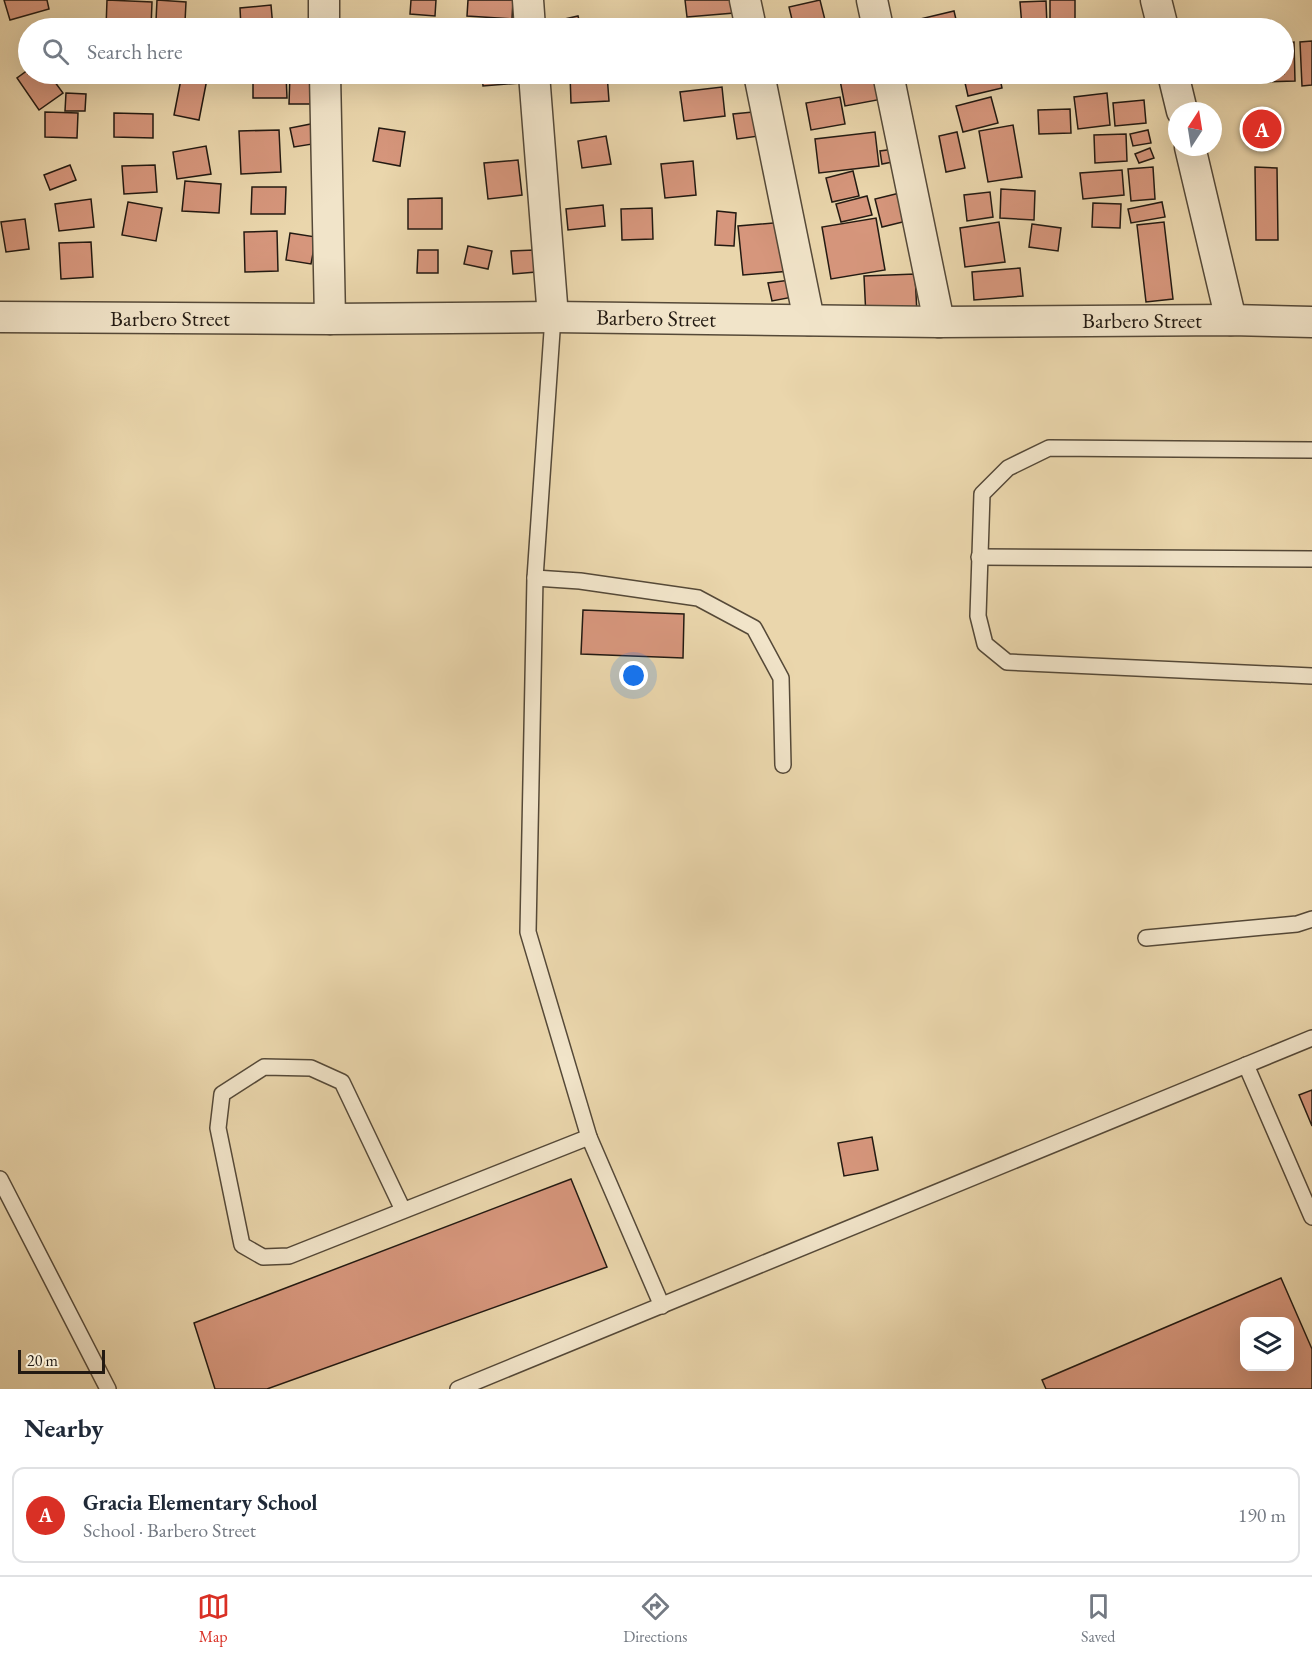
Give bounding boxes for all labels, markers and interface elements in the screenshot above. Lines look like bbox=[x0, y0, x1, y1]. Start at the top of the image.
search box bbox=[18, 18, 1294, 84]
icon: search bbox=[39, 35, 72, 68]
text: Search here bbox=[87, 37, 182, 66]
north arrow bbox=[1168, 102, 1222, 156]
pin: A bbox=[1242, 106, 1282, 152]
street label: Barbero Street bbox=[596, 302, 716, 334]
street label: Barbero Street bbox=[110, 304, 230, 333]
street label: Barbero Street bbox=[1082, 306, 1202, 335]
your location bbox=[619, 661, 648, 690]
map controls bbox=[1240, 1317, 1294, 1371]
button: layers bbox=[1240, 1317, 1294, 1371]
scale bar bbox=[18, 1347, 105, 1374]
text: 20 m bbox=[27, 1350, 58, 1371]
text: Nearby bbox=[24, 1411, 104, 1445]
text: Gracia Elementary School bbox=[83, 1488, 318, 1517]
text: A bbox=[38, 1502, 53, 1528]
text: 190 m bbox=[1238, 1502, 1286, 1528]
text: School · Barbero Street bbox=[83, 1517, 256, 1543]
tab: Map bbox=[197, 1590, 230, 1647]
tab: Directions bbox=[623, 1590, 688, 1647]
tab: Saved bbox=[1081, 1590, 1115, 1647]

